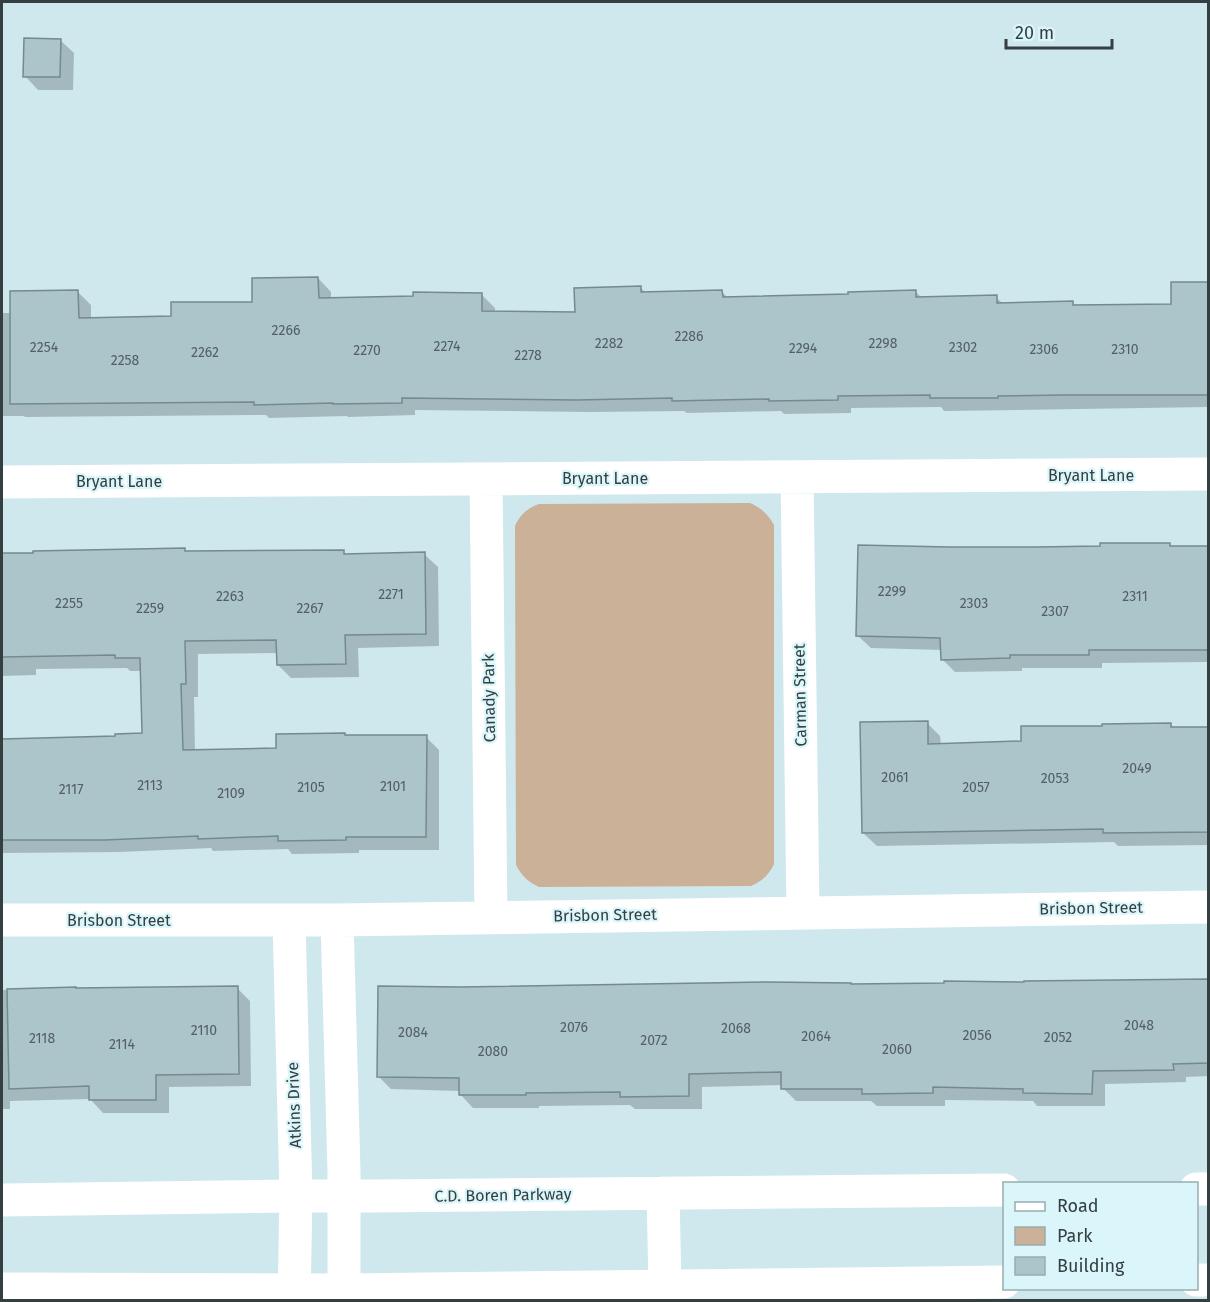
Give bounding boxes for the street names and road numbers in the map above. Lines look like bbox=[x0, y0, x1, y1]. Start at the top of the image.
street label: Bryant Lane bbox=[1048, 466, 1134, 485]
street label: Bryant Lane bbox=[562, 469, 648, 488]
street label: Bryant Lane bbox=[76, 472, 162, 491]
street label: Carman Street bbox=[790, 643, 810, 747]
street label: Canady Park bbox=[479, 653, 499, 743]
street label: Brisbon Street bbox=[1039, 898, 1143, 918]
street label: Brisbon Street bbox=[553, 905, 657, 925]
street label: Brisbon Street bbox=[67, 911, 171, 930]
street label: Atkins Drive bbox=[283, 1062, 305, 1148]
street label: C.D. Boren Parkway bbox=[434, 1184, 572, 1206]

